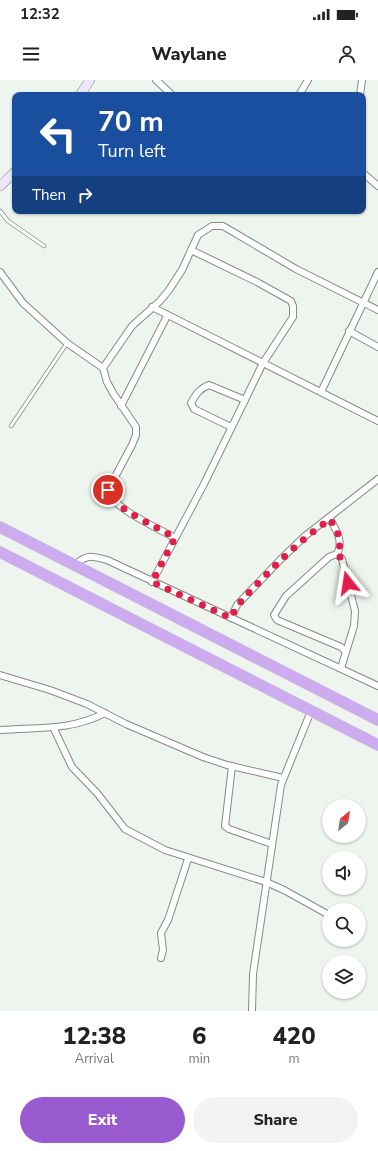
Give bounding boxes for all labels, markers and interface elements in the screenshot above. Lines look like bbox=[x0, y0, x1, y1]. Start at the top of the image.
text: 12:32 bbox=[20, 4, 60, 24]
text: Waylane bbox=[151, 42, 227, 66]
icon: menu bbox=[20, 43, 42, 65]
icon: person bbox=[336, 43, 358, 65]
text: 70 m bbox=[98, 103, 164, 141]
icon: left bbox=[32, 108, 84, 160]
text: Turn left bbox=[98, 139, 166, 163]
icon: right bbox=[74, 184, 96, 206]
text: Then bbox=[32, 185, 66, 205]
pin bbox=[91, 473, 125, 507]
icon: arrive bbox=[97, 479, 119, 501]
position arrow bbox=[327, 562, 369, 604]
north arrow bbox=[322, 799, 366, 843]
map controls bbox=[322, 799, 366, 999]
button: sound bbox=[322, 851, 366, 895]
button: search bbox=[322, 903, 366, 947]
button: layers bbox=[322, 955, 366, 999]
text: 12:38 bbox=[62, 1020, 126, 1052]
text: 6 bbox=[192, 1020, 207, 1052]
text: 420 bbox=[272, 1020, 316, 1052]
text: Arrival bbox=[75, 1050, 114, 1068]
text: min bbox=[189, 1050, 210, 1068]
text: m bbox=[288, 1050, 300, 1068]
button: Exit bbox=[20, 1097, 185, 1143]
button: Share bbox=[193, 1097, 358, 1143]

